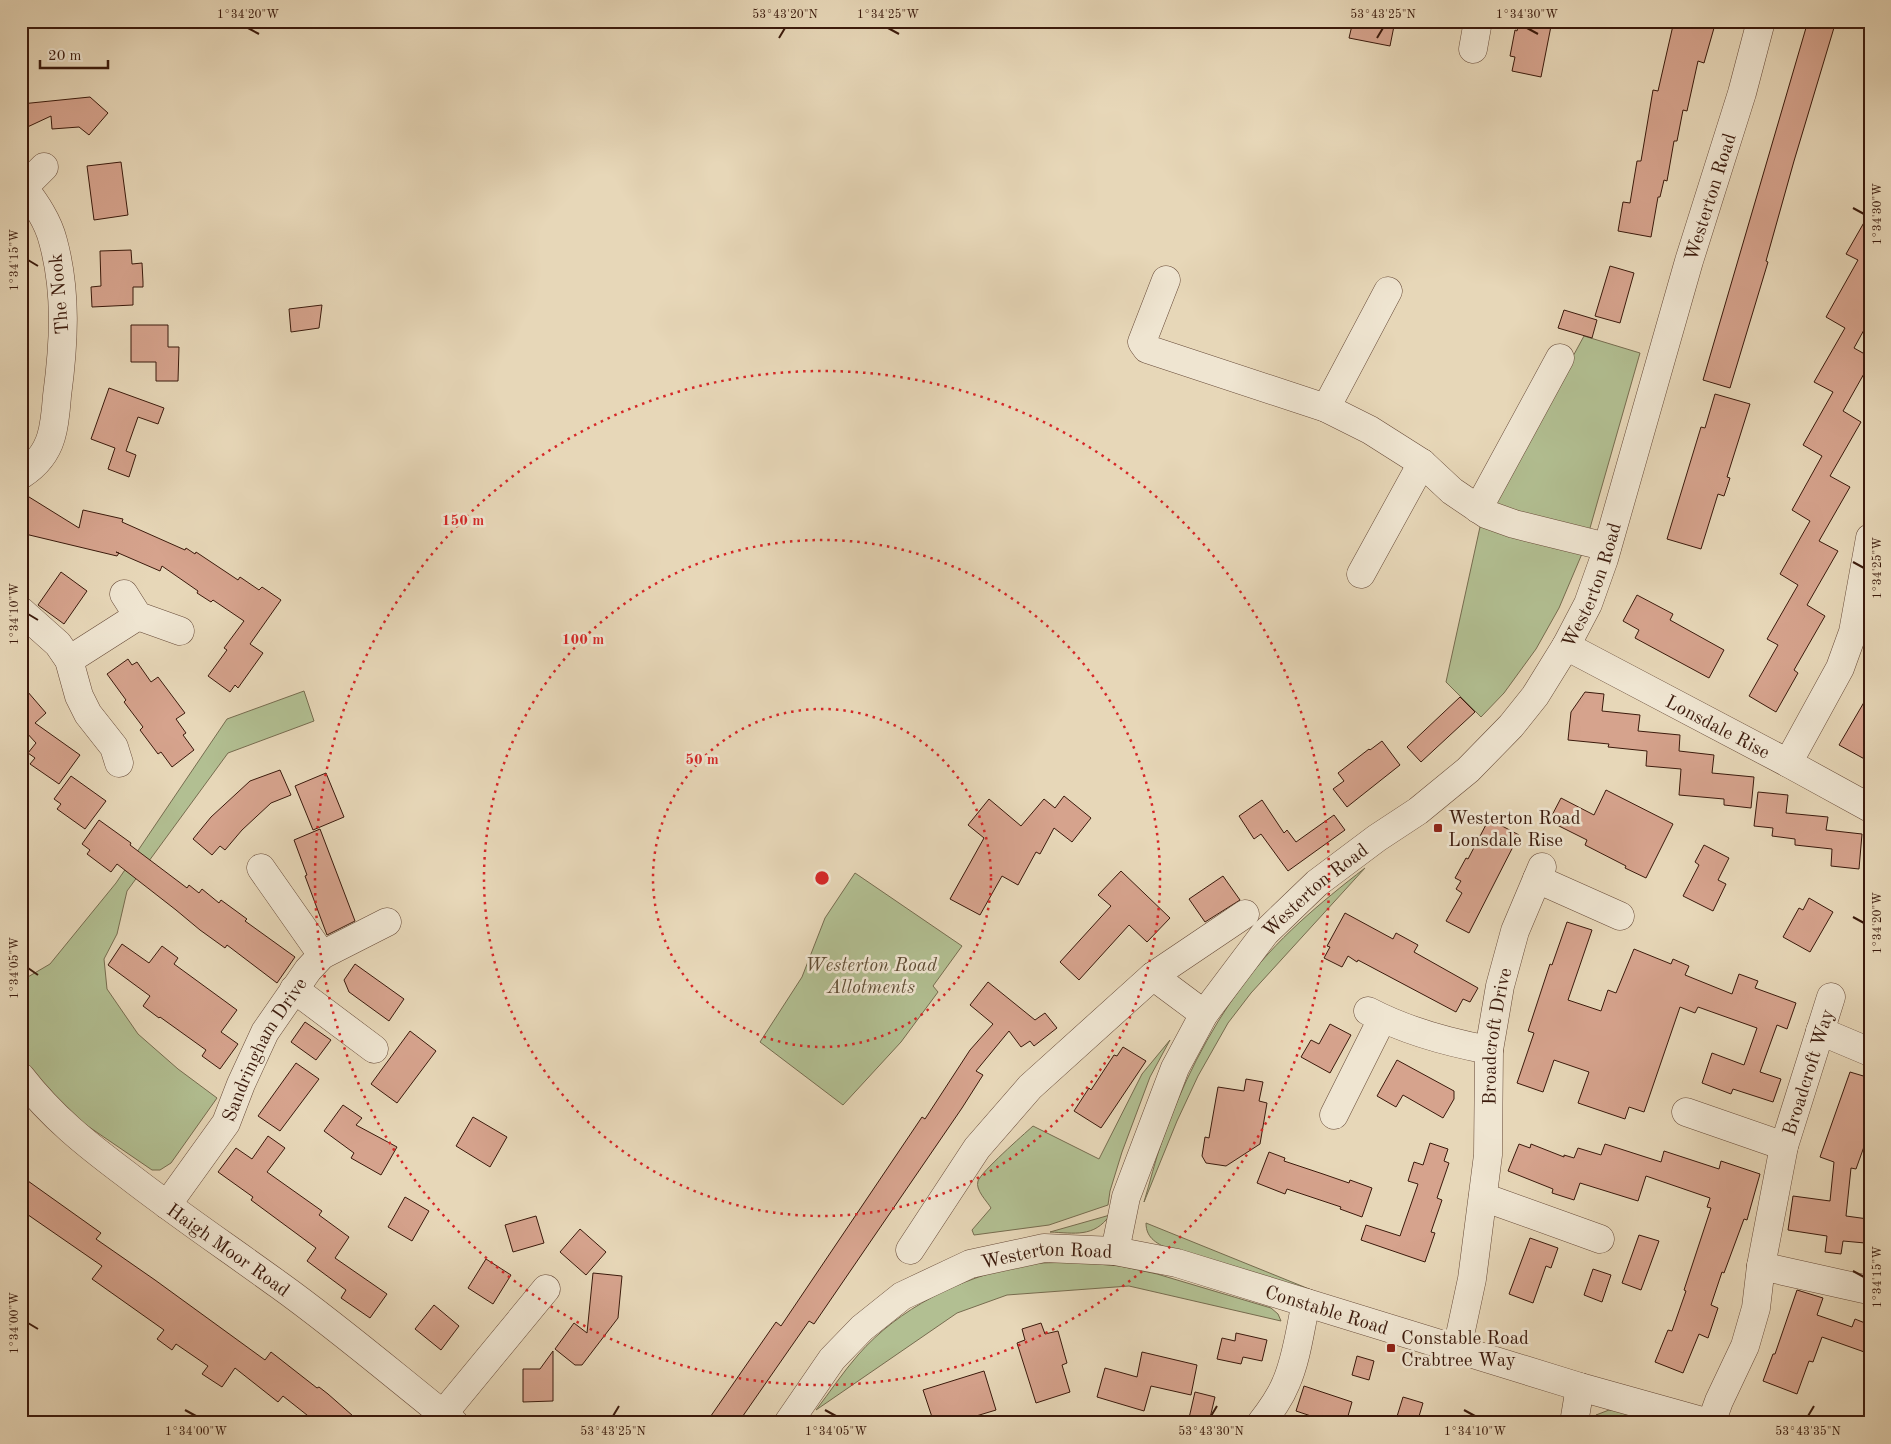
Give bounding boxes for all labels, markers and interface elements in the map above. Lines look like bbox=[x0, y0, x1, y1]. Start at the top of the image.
text: 53°43'20"N bbox=[752, 8, 818, 21]
text: 1°34'25"W bbox=[857, 8, 919, 21]
text: 53°43'25"N bbox=[1350, 8, 1416, 21]
text: 1°34'20"W bbox=[217, 9, 279, 21]
text: 1°34'30"W bbox=[1496, 9, 1558, 21]
scale bar bbox=[40, 38, 108, 70]
text: 20 m bbox=[48, 49, 82, 64]
street label: Westerton Road bbox=[1683, 131, 1741, 264]
text: 1°34'30"W bbox=[1872, 183, 1884, 245]
text: 1°34'15"W bbox=[8, 229, 21, 291]
street label: The Nook bbox=[47, 252, 73, 335]
text: 150 m bbox=[442, 514, 484, 529]
street label: Westerton Road bbox=[1560, 521, 1626, 651]
text: 1°34'25"W bbox=[1871, 537, 1884, 599]
text: 1°34'10"W bbox=[9, 583, 21, 645]
text: 100 m bbox=[562, 633, 604, 648]
street label: Lonsdale Rise bbox=[1662, 693, 1772, 764]
text: 50 m bbox=[685, 753, 719, 768]
place label: Westerton Road Lonsdale Rise bbox=[1448, 810, 1581, 851]
marker: Westerton Road Lonsdale Rise bbox=[1432, 822, 1444, 834]
street label: Westerton Road bbox=[1260, 841, 1373, 942]
centre of rings bbox=[813, 869, 831, 887]
text: 1°34'20"W bbox=[1872, 892, 1884, 954]
text: 1°34'05"W bbox=[8, 937, 21, 999]
park label: Westerton Road Allotments bbox=[805, 957, 938, 998]
street label: Broadcroft Drive bbox=[1481, 966, 1517, 1105]
street label: Sandringham Drive bbox=[220, 975, 311, 1125]
street label: Broadcroft Way bbox=[1781, 1007, 1839, 1138]
street label: Haigh Moor Road bbox=[163, 1201, 292, 1301]
street label: Westerton Road bbox=[980, 1241, 1113, 1273]
text: 1°34'15"W bbox=[1871, 1246, 1884, 1308]
street label: Constable Road bbox=[1262, 1284, 1390, 1339]
text: 1°34'00"W bbox=[9, 1292, 21, 1354]
place label: Constable Road Crabtree Way bbox=[1401, 1330, 1529, 1371]
marker: Constable Road Crabtree Way bbox=[1385, 1342, 1397, 1354]
text: 53°43'25"N bbox=[580, 1425, 646, 1438]
text: 1°34'05"W bbox=[805, 1425, 867, 1438]
text: 53°43'30"N bbox=[1178, 1425, 1244, 1438]
text: 53°43'35"N bbox=[1775, 1425, 1841, 1438]
text: 1°34'00"W bbox=[165, 1426, 227, 1438]
text: 1°34'10"W bbox=[1444, 1426, 1506, 1438]

